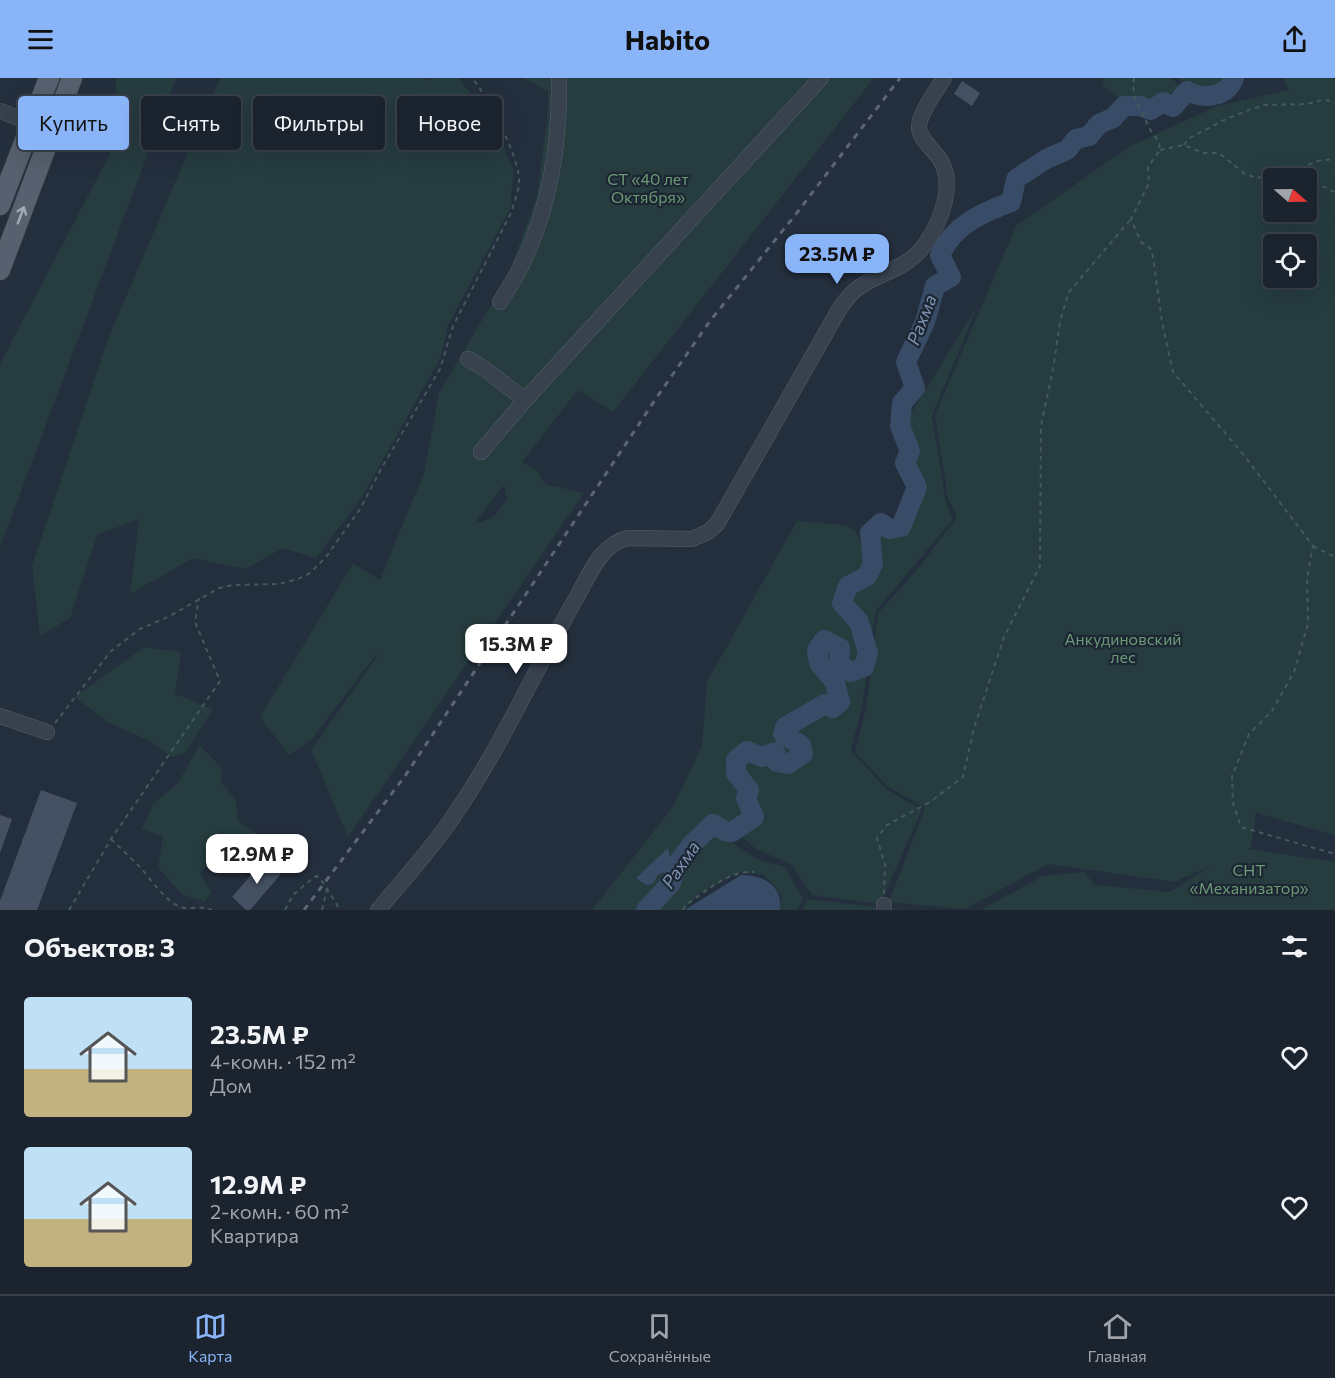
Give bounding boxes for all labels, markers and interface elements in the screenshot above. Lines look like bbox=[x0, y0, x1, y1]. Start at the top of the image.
icon: menu bbox=[24, 23, 57, 56]
text: Habito bbox=[625, 23, 710, 56]
icon: share bbox=[1278, 23, 1311, 56]
chip: Купить bbox=[18, 96, 129, 150]
chip: Снять bbox=[141, 96, 241, 150]
chip: Фильтры bbox=[253, 96, 385, 150]
chip: Новое bbox=[397, 96, 502, 150]
north arrow bbox=[1263, 168, 1317, 222]
map controls bbox=[1263, 168, 1317, 288]
park label: СТ «40 лет Октября» bbox=[607, 169, 689, 206]
one-way arrow bbox=[16, 206, 27, 225]
pin: 23.5M ₽ bbox=[782, 234, 892, 285]
button: locate bbox=[1263, 234, 1317, 288]
text: 23.5M ₽ bbox=[799, 241, 875, 265]
water label: Рахма bbox=[901, 291, 941, 348]
pin: 15.3M ₽ bbox=[461, 624, 571, 675]
park label: Анкудиновский лес bbox=[1065, 629, 1182, 666]
text: 15.3M ₽ bbox=[479, 631, 553, 655]
pin: 12.9M ₽ bbox=[202, 834, 312, 885]
water label: Рахма bbox=[656, 837, 704, 892]
text: 12.9M ₽ bbox=[220, 841, 294, 865]
park label: СНТ «Механизатор» bbox=[1190, 860, 1308, 897]
icon: filters bbox=[1278, 930, 1311, 963]
text: Объектов: 3 bbox=[24, 931, 175, 962]
text: 23.5M ₽ bbox=[210, 1018, 309, 1049]
icon: home bbox=[72, 1021, 144, 1093]
icon: heart bbox=[1278, 1041, 1311, 1074]
text: 4-комн. · 152 m² bbox=[210, 1049, 356, 1073]
text: Дом bbox=[210, 1073, 252, 1097]
text: 12.9M ₽ bbox=[210, 1168, 306, 1199]
icon: home bbox=[72, 1171, 144, 1243]
icon: heart bbox=[1278, 1191, 1311, 1224]
text: 2-комн. · 60 m² bbox=[210, 1199, 349, 1223]
text: Квартира bbox=[210, 1223, 299, 1247]
tab: Карта bbox=[188, 1310, 232, 1365]
tab: Сохранённые bbox=[609, 1310, 711, 1365]
tab: Главная bbox=[1087, 1310, 1147, 1365]

